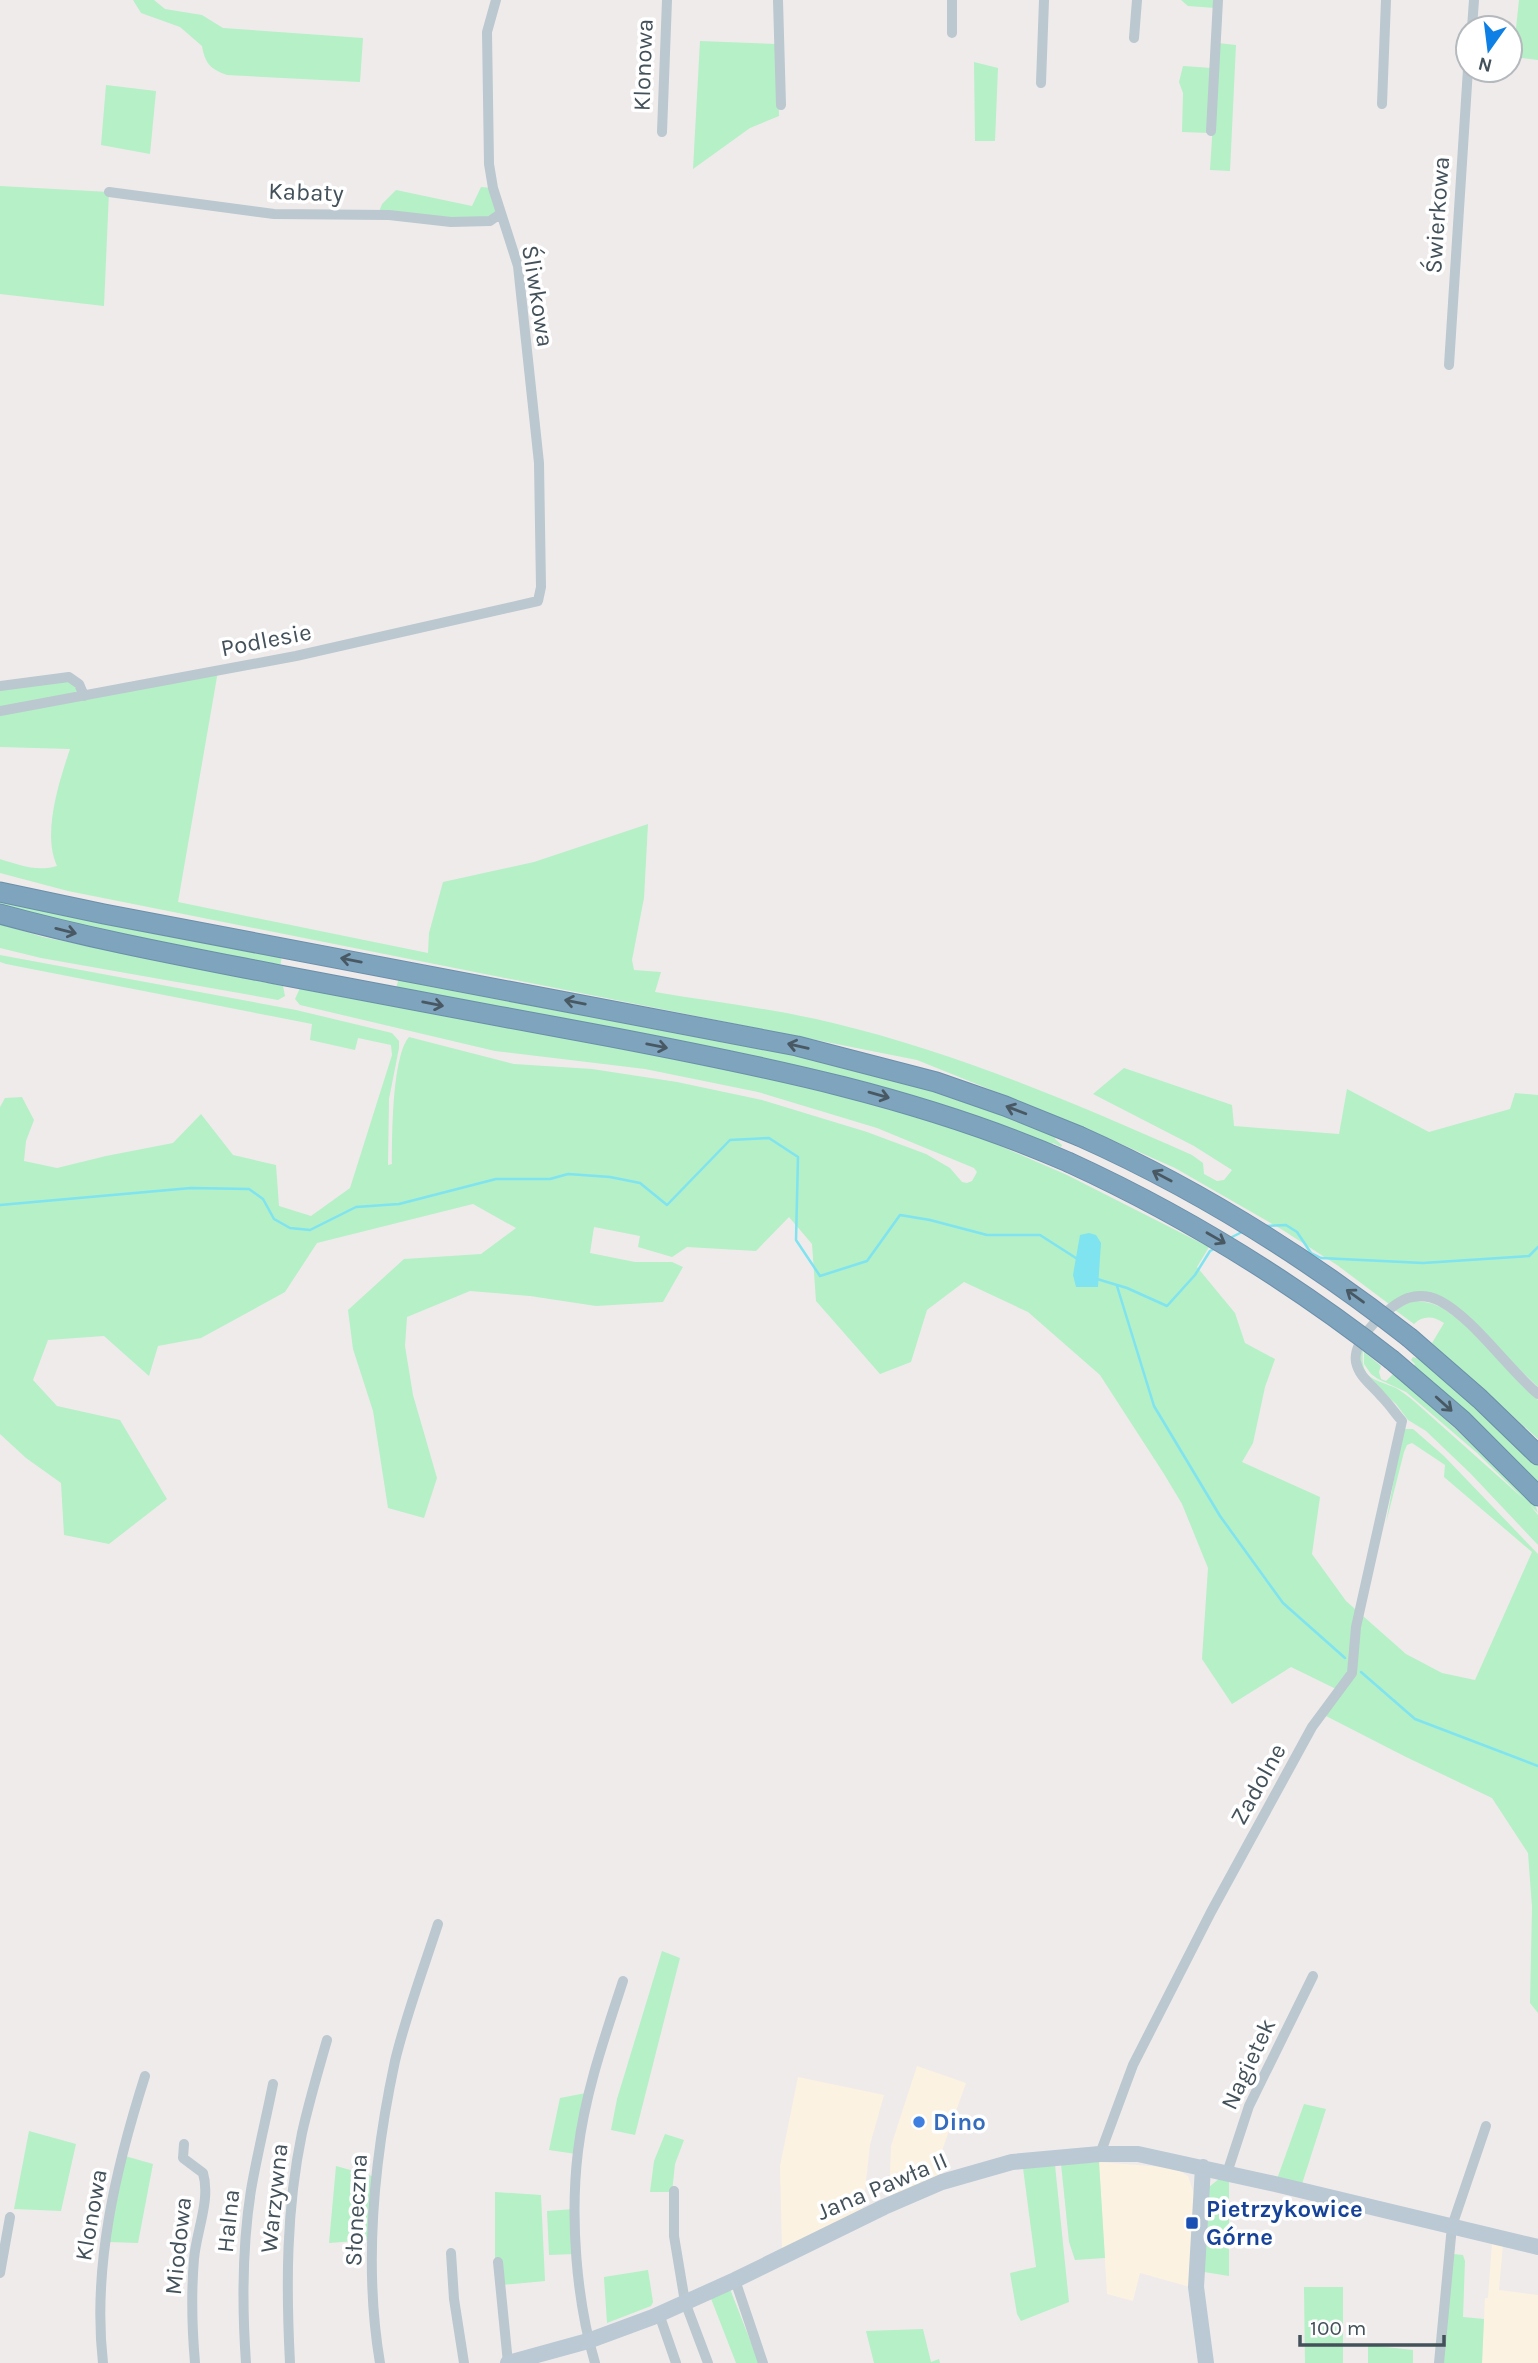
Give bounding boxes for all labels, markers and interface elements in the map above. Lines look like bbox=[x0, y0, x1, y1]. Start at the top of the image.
north arrow bbox=[1454, 14, 1524, 84]
street label: Klonowa bbox=[627, 18, 659, 112]
text: N bbox=[1476, 52, 1494, 77]
street label: Świerkowa bbox=[1419, 156, 1455, 274]
street label: Kabaty bbox=[268, 177, 344, 207]
street label: Śliwkowa bbox=[516, 243, 560, 349]
street label: Podlesie bbox=[218, 618, 314, 662]
one-way arrow bbox=[54, 925, 77, 938]
one-way arrow bbox=[340, 953, 363, 967]
one-way arrow bbox=[564, 995, 587, 1009]
one-way arrow bbox=[421, 998, 444, 1011]
one-way arrow bbox=[787, 1039, 810, 1052]
one-way arrow bbox=[645, 1040, 668, 1053]
one-way arrow bbox=[868, 1089, 890, 1102]
one-way arrow bbox=[1006, 1103, 1027, 1116]
one-way arrow bbox=[1152, 1169, 1173, 1183]
one-way arrow bbox=[1205, 1232, 1225, 1246]
one-way arrow bbox=[1346, 1289, 1365, 1304]
one-way arrow bbox=[1435, 1395, 1452, 1412]
street label: Zadolne bbox=[1224, 1739, 1292, 1829]
street label: Nagietek bbox=[1215, 2014, 1281, 2114]
place label: Dino bbox=[933, 2108, 986, 2136]
marker: Dino bbox=[911, 2114, 927, 2130]
street label: Warzywna bbox=[254, 2142, 294, 2254]
street label: Jana Pawła II bbox=[812, 2146, 952, 2226]
street label: Słoneczna bbox=[339, 2153, 373, 2267]
street label: Klonowa bbox=[69, 2167, 113, 2263]
street label: Halna bbox=[211, 2188, 245, 2254]
place label: Pietrzykowice Górne bbox=[1206, 2195, 1363, 2251]
street label: Miodowa bbox=[159, 2196, 197, 2296]
marker: Pietrzykowice Górne bbox=[1184, 2215, 1200, 2231]
scale bar bbox=[1300, 2304, 1444, 2348]
text: 100 m bbox=[1310, 2316, 1367, 2340]

